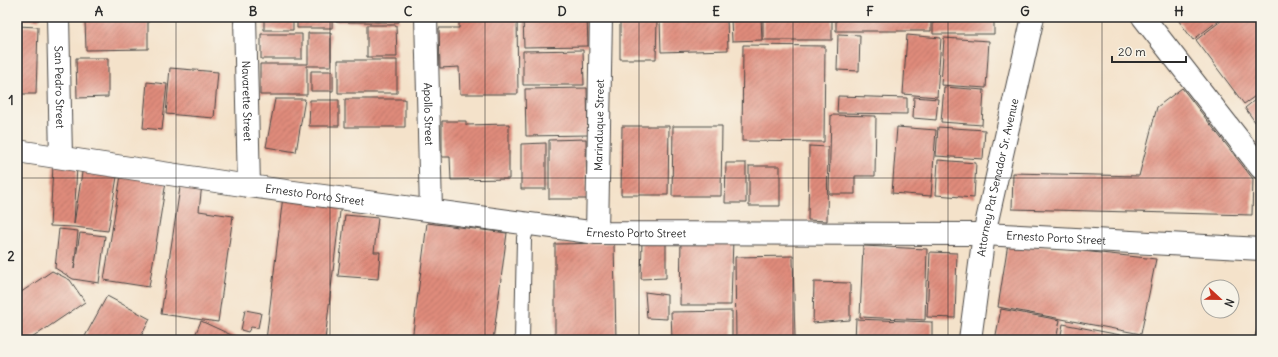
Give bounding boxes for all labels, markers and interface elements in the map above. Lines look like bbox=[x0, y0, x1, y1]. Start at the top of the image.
text: A bbox=[95, 3, 104, 20]
text: B bbox=[249, 3, 258, 20]
text: C bbox=[404, 3, 413, 20]
text: D bbox=[557, 3, 567, 20]
text: E bbox=[712, 3, 720, 20]
text: F bbox=[866, 3, 874, 20]
text: G bbox=[1020, 3, 1030, 20]
text: H bbox=[1174, 3, 1184, 20]
scale bar bbox=[1112, 38, 1186, 64]
text: 20 m bbox=[1118, 44, 1146, 59]
street label: San Pedro Street bbox=[52, 46, 67, 129]
street label: Navarette Street bbox=[239, 60, 255, 142]
street label: Marinduque Street bbox=[591, 79, 607, 171]
street label: Apollo Street bbox=[421, 82, 436, 146]
text: 1 bbox=[8, 92, 14, 109]
street label: Attorney Pat Senador Sr. Avenue bbox=[974, 97, 1021, 257]
street label: Ernesto Porto Street bbox=[264, 181, 365, 209]
street label: Ernesto Porto Street bbox=[585, 225, 686, 240]
street label: Ernesto Porto Street bbox=[1006, 228, 1107, 248]
text: 2 bbox=[7, 248, 15, 265]
north arrow bbox=[1200, 279, 1240, 319]
text: N bbox=[1221, 297, 1237, 309]

